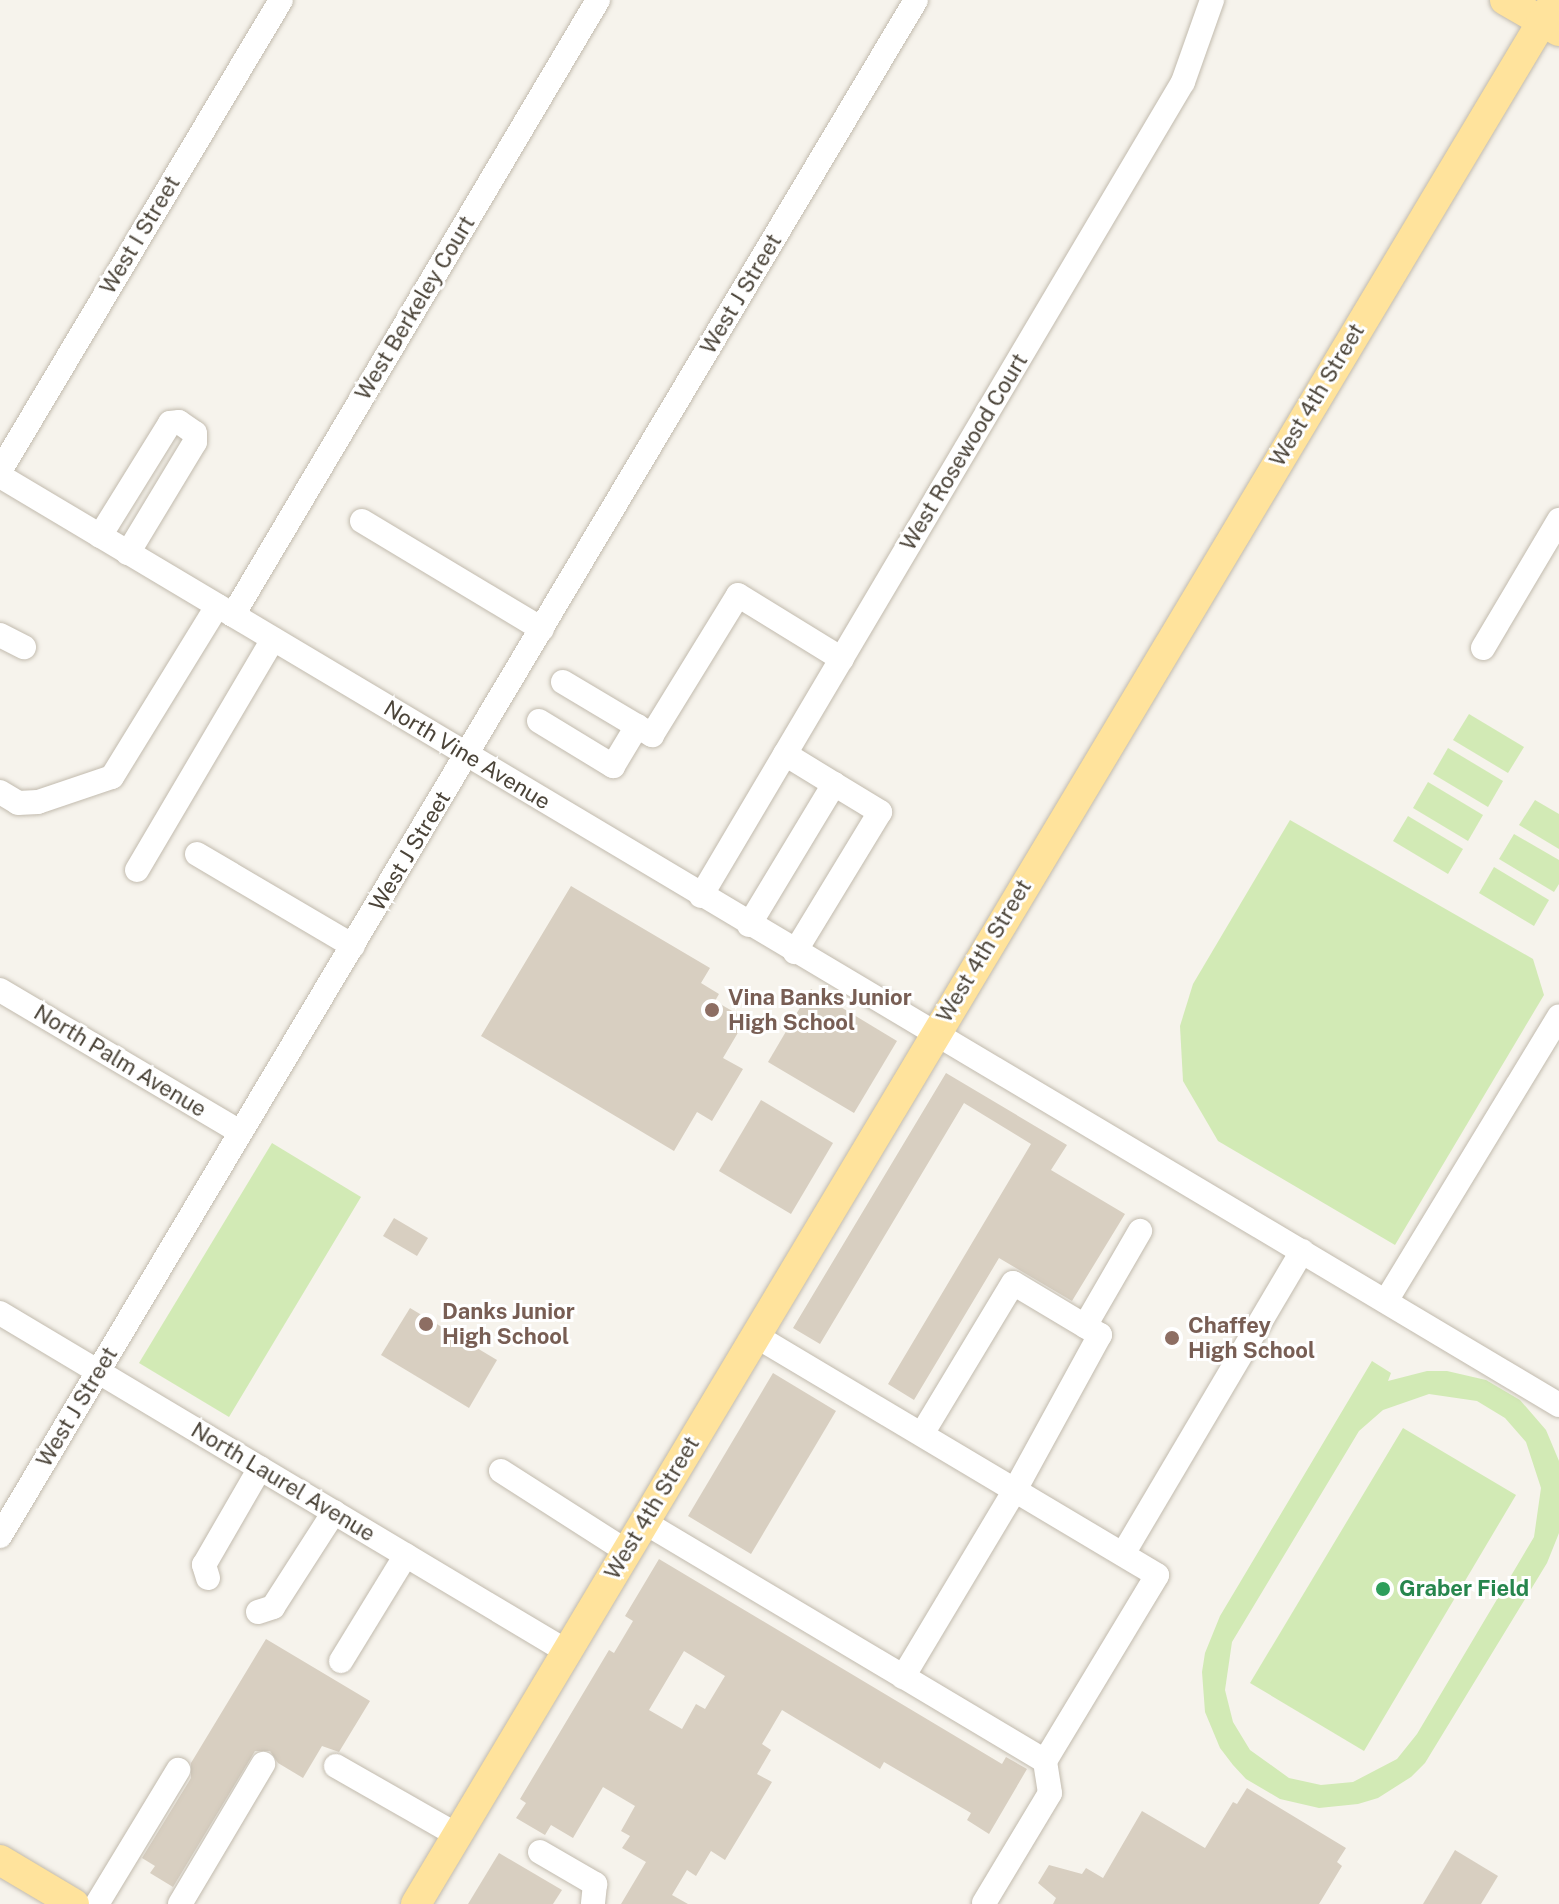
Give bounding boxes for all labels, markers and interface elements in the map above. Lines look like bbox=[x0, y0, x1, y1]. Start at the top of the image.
street label: West I Street bbox=[94, 171, 186, 299]
street label: West Berkeley Court bbox=[350, 211, 480, 405]
street label: West J Street bbox=[695, 229, 787, 359]
street label: West 4th Street bbox=[1264, 319, 1370, 471]
street label: West Rosewood Court bbox=[895, 349, 1033, 555]
street label: North Vine Avenue bbox=[379, 695, 555, 815]
street label: West J Street bbox=[364, 786, 456, 916]
street label: West 4th Street bbox=[931, 875, 1037, 1027]
place label: Vina Banks Junior High School bbox=[728, 984, 912, 1036]
street label: North Palm Avenue bbox=[29, 999, 211, 1123]
marker: Vina Banks Junior High School bbox=[703, 1001, 721, 1019]
place label: Danks Junior High School bbox=[442, 1298, 575, 1350]
place label: Chaffey High School bbox=[1188, 1312, 1315, 1364]
marker: Danks Junior High School bbox=[417, 1315, 435, 1333]
marker: Chaffey High School bbox=[1163, 1329, 1181, 1347]
street label: West J Street bbox=[31, 1342, 123, 1472]
street label: North Laurel Avenue bbox=[186, 1417, 380, 1547]
street label: West 4th Street bbox=[599, 1432, 705, 1584]
place label: Graber Field bbox=[1399, 1576, 1529, 1602]
marker: Graber Field bbox=[1374, 1580, 1392, 1598]

